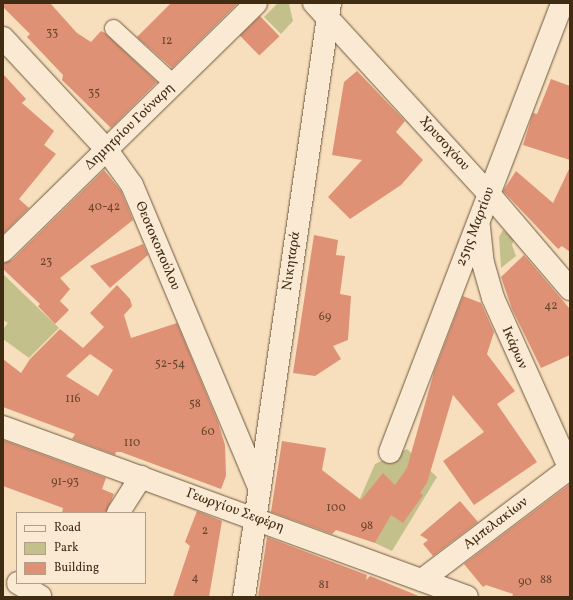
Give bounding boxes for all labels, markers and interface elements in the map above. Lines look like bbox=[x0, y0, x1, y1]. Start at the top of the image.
house number: 33 bbox=[46, 27, 58, 41]
house number: 12 bbox=[161, 35, 173, 49]
street label: Δημητρίου Γούναρη bbox=[82, 80, 178, 174]
house number: 35 bbox=[88, 87, 100, 101]
street label: Χρυσοχόου bbox=[415, 113, 473, 175]
street label: 25ης Μαρτίου bbox=[453, 185, 499, 269]
street label: Θεοτοκοπούλου bbox=[131, 199, 183, 293]
house number: 40-42 bbox=[88, 201, 120, 215]
street label: Νικηταρά bbox=[280, 230, 304, 292]
house number: 23 bbox=[40, 256, 52, 270]
house number: 42 bbox=[544, 300, 558, 314]
house number: 69 bbox=[319, 311, 331, 325]
street label: Ικάρων bbox=[497, 324, 531, 372]
house number: 52-54 bbox=[155, 358, 185, 372]
house number: 116 bbox=[65, 393, 81, 407]
house number: 58 bbox=[189, 398, 201, 412]
house number: 60 bbox=[201, 426, 215, 440]
house number: 110 bbox=[124, 437, 140, 451]
house number: 91-93 bbox=[51, 476, 79, 490]
street label: Γεωργίου Σεφέρη bbox=[184, 485, 286, 537]
street label: Αμπελακίων bbox=[460, 494, 532, 554]
house number: 100 bbox=[326, 502, 346, 516]
legend bbox=[16, 512, 146, 584]
text: Road bbox=[54, 520, 81, 536]
house number: 98 bbox=[361, 520, 373, 534]
house number: 2 bbox=[202, 525, 208, 539]
text: Park bbox=[54, 540, 79, 556]
text: Building bbox=[54, 560, 99, 576]
house number: 4 bbox=[191, 572, 199, 586]
house number: 88 bbox=[540, 574, 552, 588]
house number: 90 bbox=[518, 576, 532, 590]
house number: 81 bbox=[319, 579, 329, 593]

